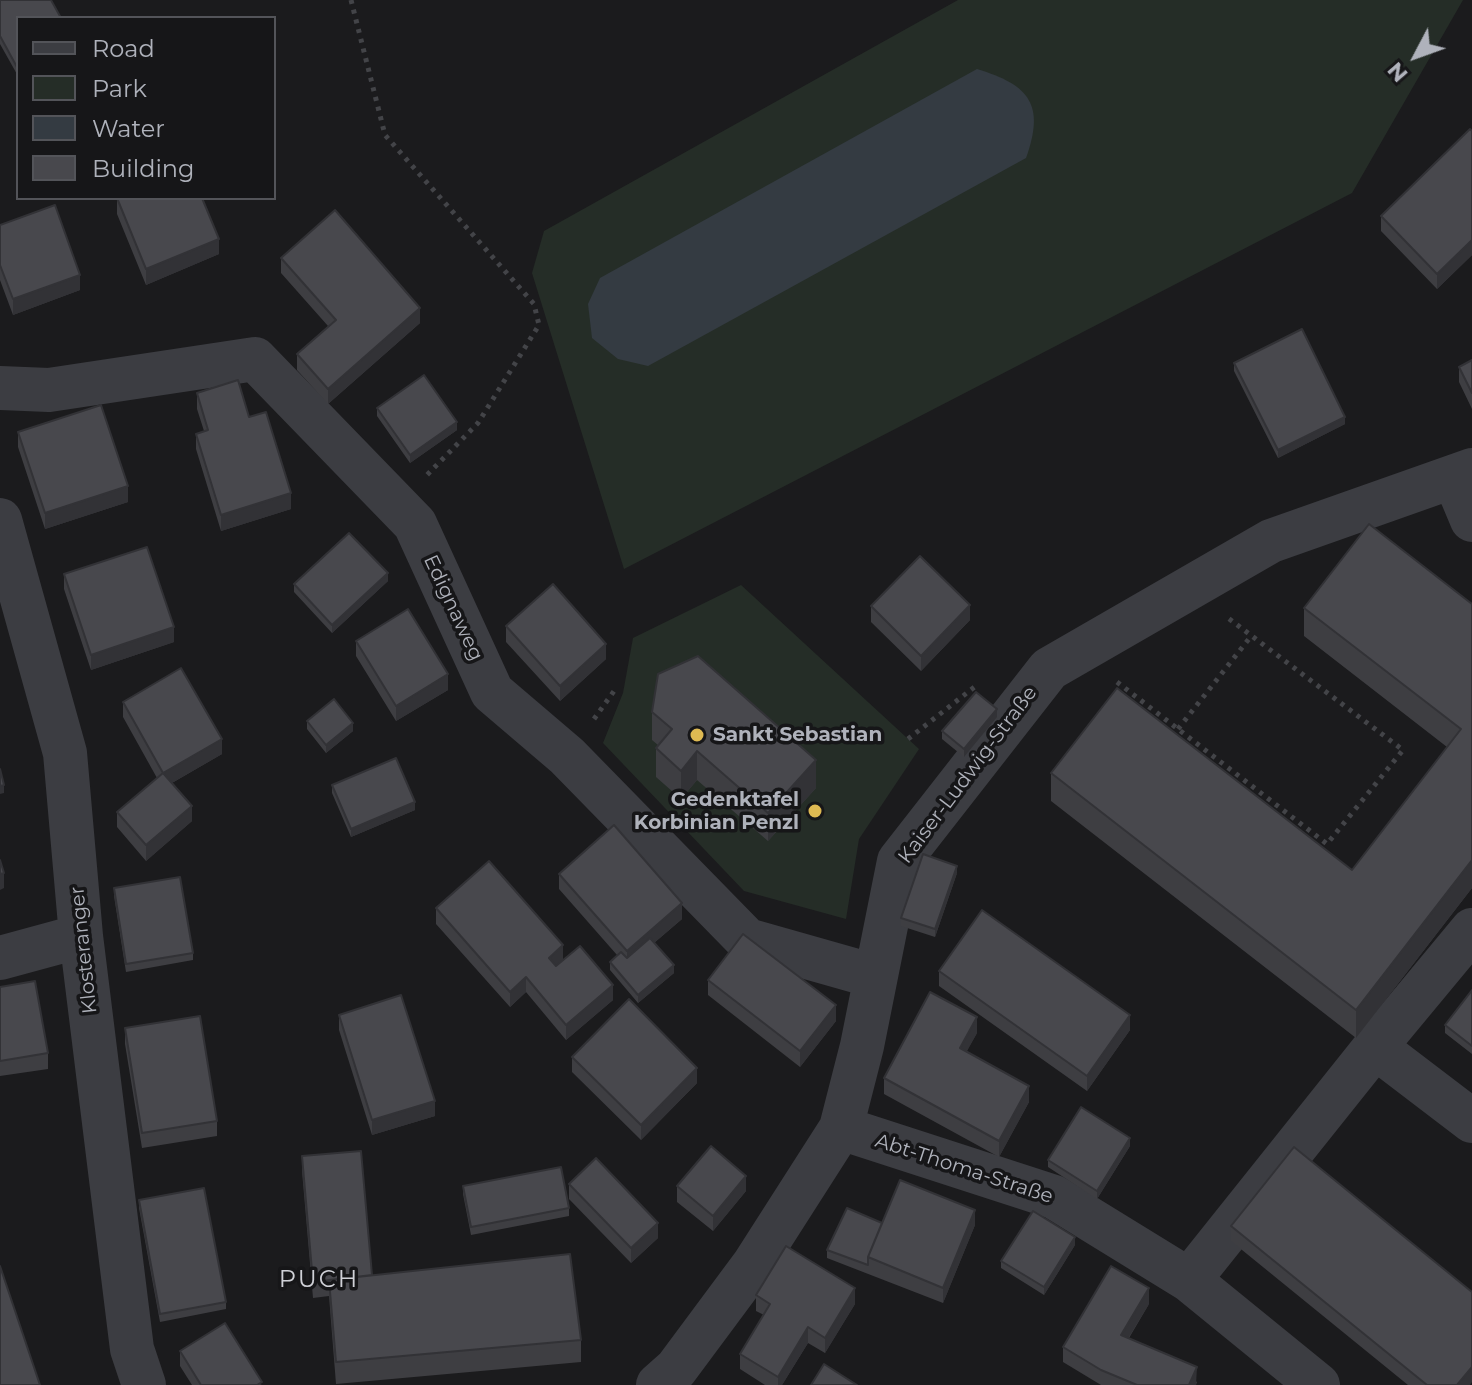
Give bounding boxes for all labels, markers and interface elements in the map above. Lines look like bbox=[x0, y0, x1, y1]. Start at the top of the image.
legend bbox=[16, 16, 276, 200]
north arrow bbox=[1376, 16, 1456, 96]
text: Road bbox=[92, 34, 155, 63]
text: N bbox=[1381, 57, 1414, 88]
text: Park bbox=[92, 74, 147, 103]
text: Water bbox=[92, 114, 165, 143]
text: Building bbox=[92, 154, 195, 183]
street label: Edignaweg bbox=[418, 551, 488, 665]
street label: Kaiser-Ludwig-Straße bbox=[893, 682, 1043, 868]
place label: Sankt Sebastian bbox=[713, 723, 882, 747]
marker: Sankt Sebastian bbox=[688, 726, 706, 744]
place label: Gedenktafel Korbinian Penzl bbox=[634, 788, 799, 835]
marker: Gedenktafel Korbinian Penzl bbox=[806, 802, 824, 820]
street label: Klosteranger bbox=[65, 885, 103, 1015]
street label: Abt-Thoma-Straße bbox=[872, 1129, 1056, 1209]
district label: PUCH bbox=[279, 1266, 359, 1294]

